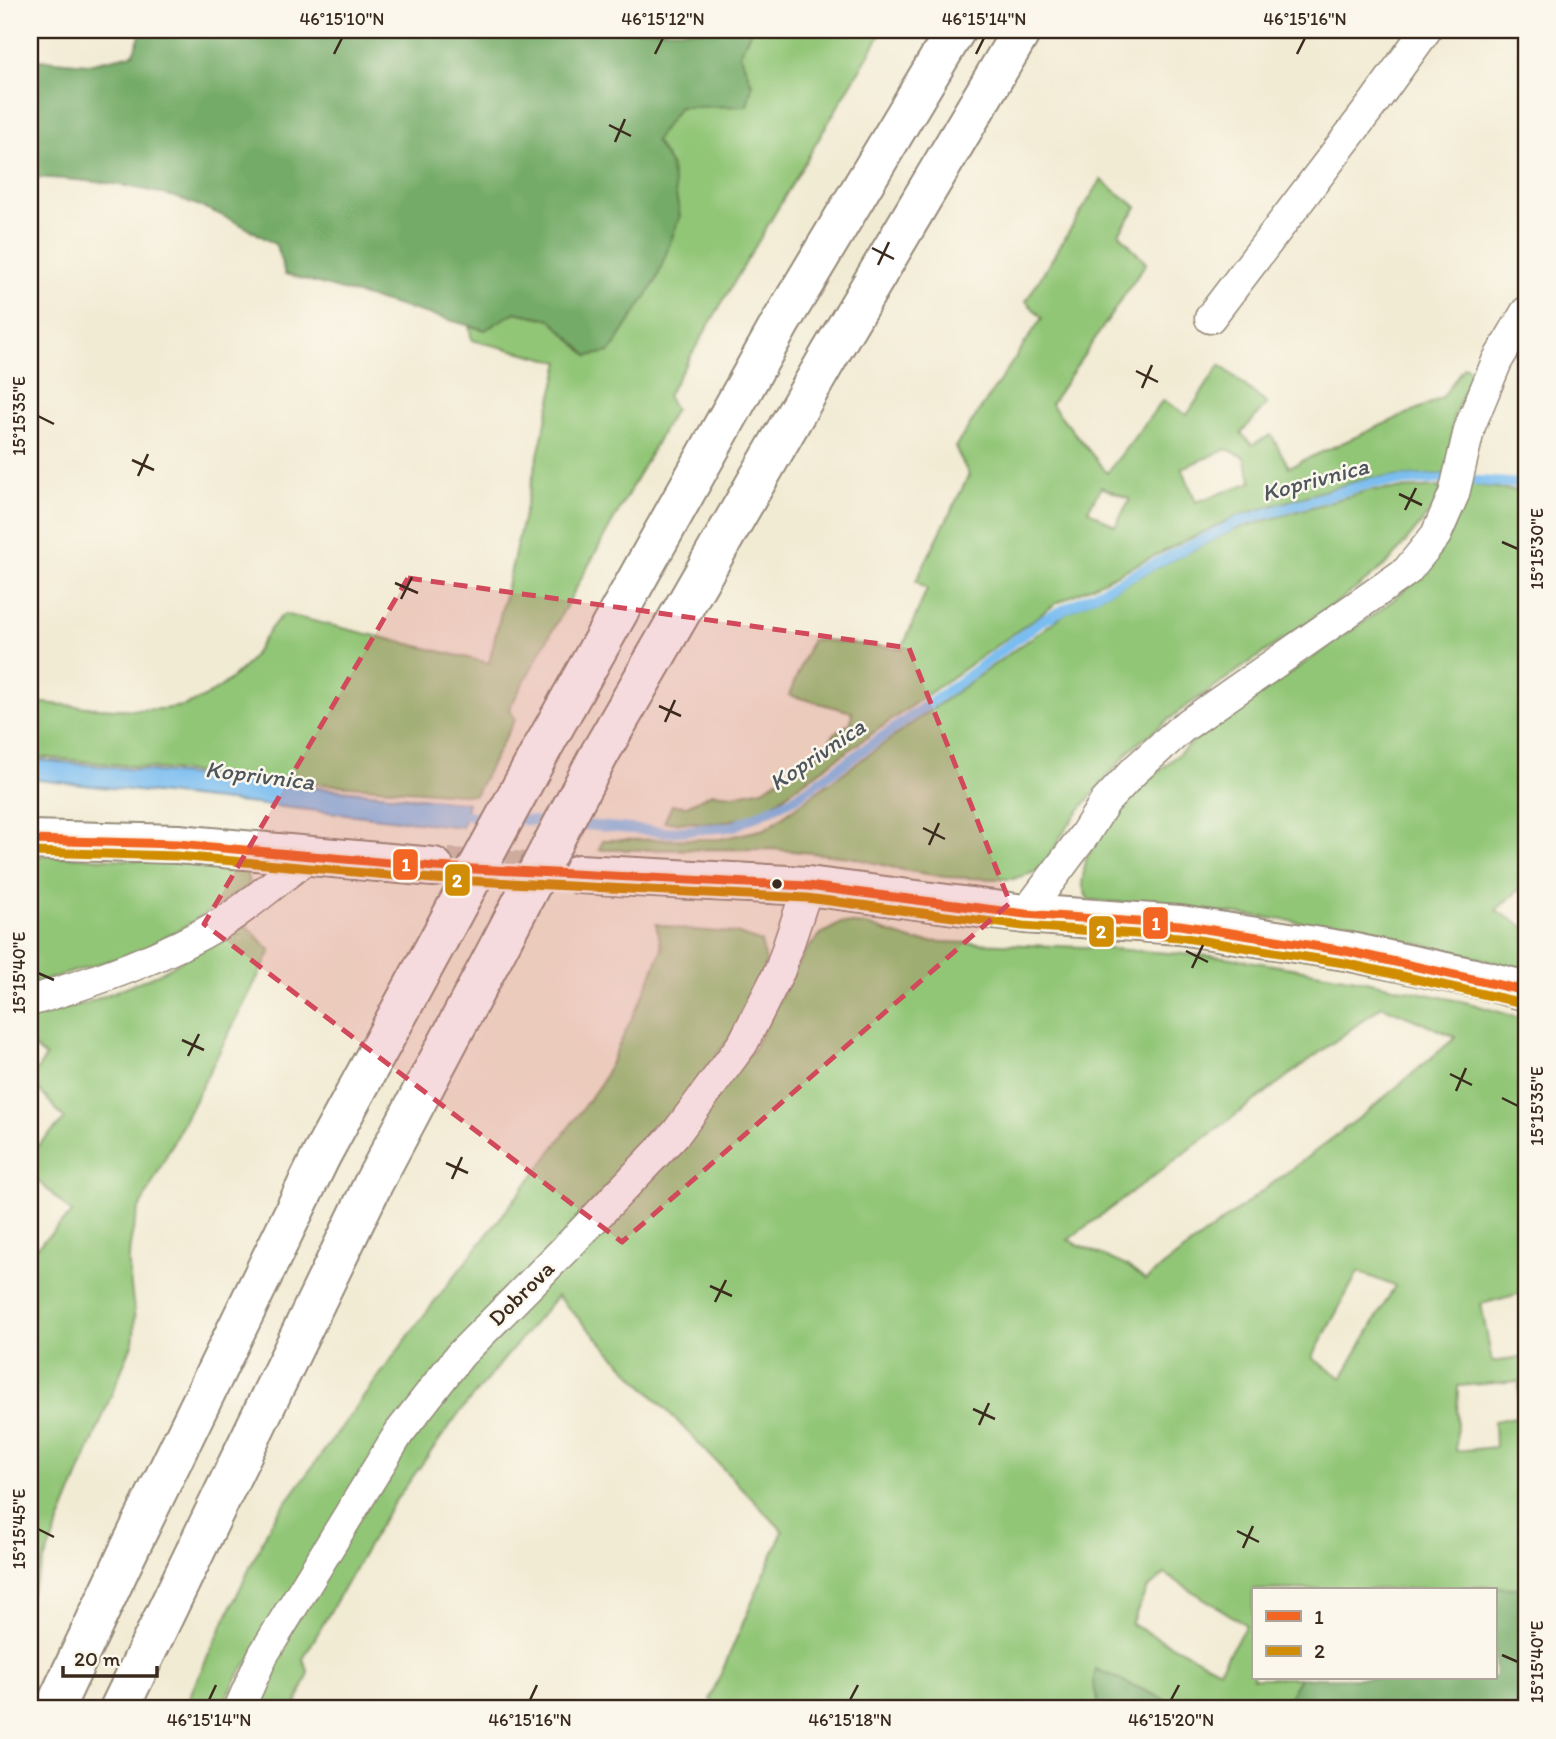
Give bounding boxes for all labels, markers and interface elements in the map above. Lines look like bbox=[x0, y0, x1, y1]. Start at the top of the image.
text: 46°15'10"N bbox=[300, 8, 384, 30]
text: 46°15'12"N bbox=[621, 8, 705, 30]
text: 46°15'14"N bbox=[942, 8, 1026, 30]
text: 46°15'16"N bbox=[1263, 8, 1347, 30]
text: 15°15'35"E bbox=[8, 376, 30, 456]
water label: Koprivnica bbox=[1258, 451, 1372, 507]
text: 15°15'30"E bbox=[1526, 508, 1548, 590]
water label: Koprivnica bbox=[763, 711, 871, 797]
water label: Koprivnica bbox=[204, 754, 317, 796]
line badge: 1 bbox=[392, 848, 419, 881]
text: 1 bbox=[402, 853, 411, 876]
line badge: 2 bbox=[444, 863, 471, 897]
text: 2 bbox=[452, 869, 462, 892]
unlabelled marker bbox=[770, 877, 784, 891]
line badge: 1 bbox=[1142, 906, 1169, 940]
text: 1 bbox=[1152, 912, 1161, 935]
line badge: 2 bbox=[1088, 915, 1115, 948]
text: 2 bbox=[1096, 920, 1106, 943]
text: 15°15'40"E bbox=[8, 932, 30, 1014]
text: 15°15'35"E bbox=[1526, 1066, 1548, 1146]
street label: Dobrova bbox=[482, 1254, 560, 1332]
text: 15°15'45"E bbox=[8, 1488, 30, 1570]
legend bbox=[1252, 1588, 1496, 1680]
text: 1 bbox=[1314, 1604, 1324, 1629]
text: 15°15'40"E bbox=[1526, 1621, 1548, 1703]
scale bar bbox=[63, 1634, 158, 1678]
text: 2 bbox=[1314, 1638, 1325, 1663]
text: 20 m bbox=[74, 1646, 121, 1671]
text: 46°15'14"N bbox=[167, 1709, 251, 1731]
text: 46°15'16"N bbox=[488, 1709, 572, 1731]
text: 46°15'18"N bbox=[808, 1709, 892, 1731]
text: 46°15'20"N bbox=[1128, 1709, 1214, 1731]

